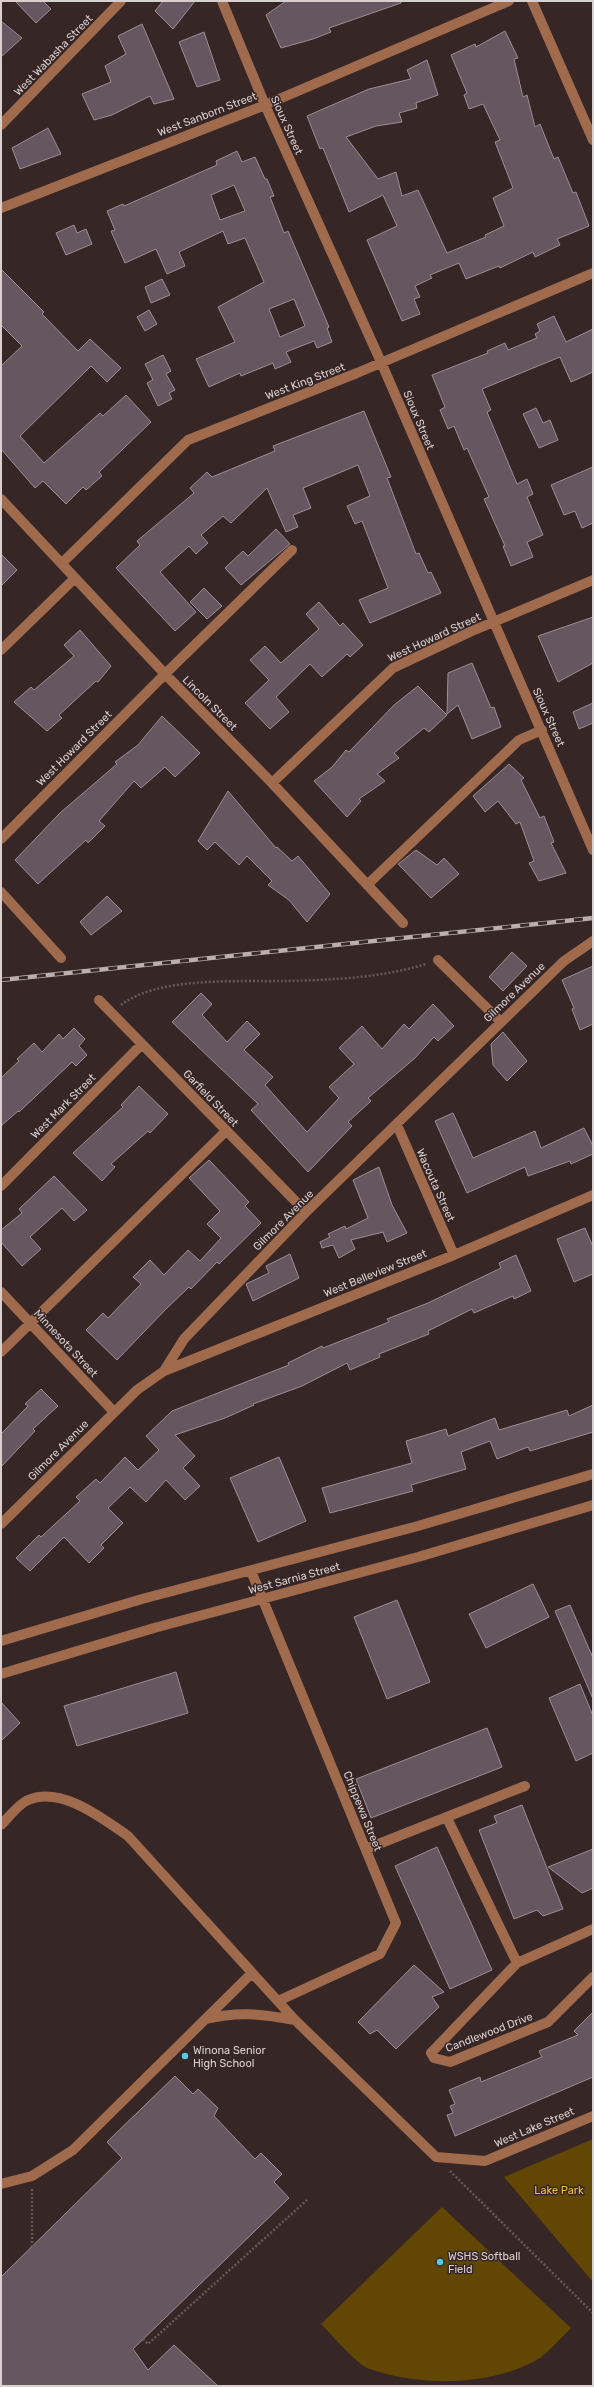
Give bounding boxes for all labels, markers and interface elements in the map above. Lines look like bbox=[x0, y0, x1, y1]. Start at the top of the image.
street label: West Wabasha Street bbox=[11, 12, 96, 98]
street label: West Sanborn Street bbox=[156, 89, 259, 139]
street label: Sioux Street bbox=[268, 94, 306, 157]
street label: West King Street bbox=[263, 360, 348, 403]
street label: Sioux Street bbox=[400, 389, 437, 452]
street label: West Howard Street bbox=[386, 610, 483, 665]
street label: Lincoln Street bbox=[180, 673, 240, 734]
street label: Sioux Street bbox=[530, 686, 568, 749]
street label: West Howard Street bbox=[34, 707, 115, 789]
street label: Gilmore Avenue bbox=[481, 960, 548, 1025]
street label: Garfield Street bbox=[180, 1067, 241, 1130]
street label: West Mark Street bbox=[28, 1071, 99, 1141]
street label: Wacouta Street bbox=[414, 1147, 458, 1224]
street label: Gilmore Avenue bbox=[250, 1187, 316, 1253]
street label: West Belleview Street bbox=[322, 1247, 429, 1300]
street label: Minnesota Street bbox=[31, 1307, 101, 1380]
street label: Gilmore Avenue bbox=[25, 1417, 91, 1483]
street label: West Sarnia Street bbox=[247, 1560, 342, 1597]
street label: Chippewa Street bbox=[341, 1769, 385, 1854]
street label: Candlewood Drive bbox=[444, 2010, 535, 2055]
place label: Winona Senior High School bbox=[193, 2044, 267, 2070]
marker: Winona Senior High School bbox=[180, 2051, 190, 2061]
street label: West Lake Street bbox=[492, 2104, 577, 2150]
park label: Lake Park bbox=[534, 2184, 584, 2197]
place label: WSHS Softball Field bbox=[448, 2250, 521, 2276]
marker: WSHS Softball Field bbox=[435, 2257, 445, 2267]

